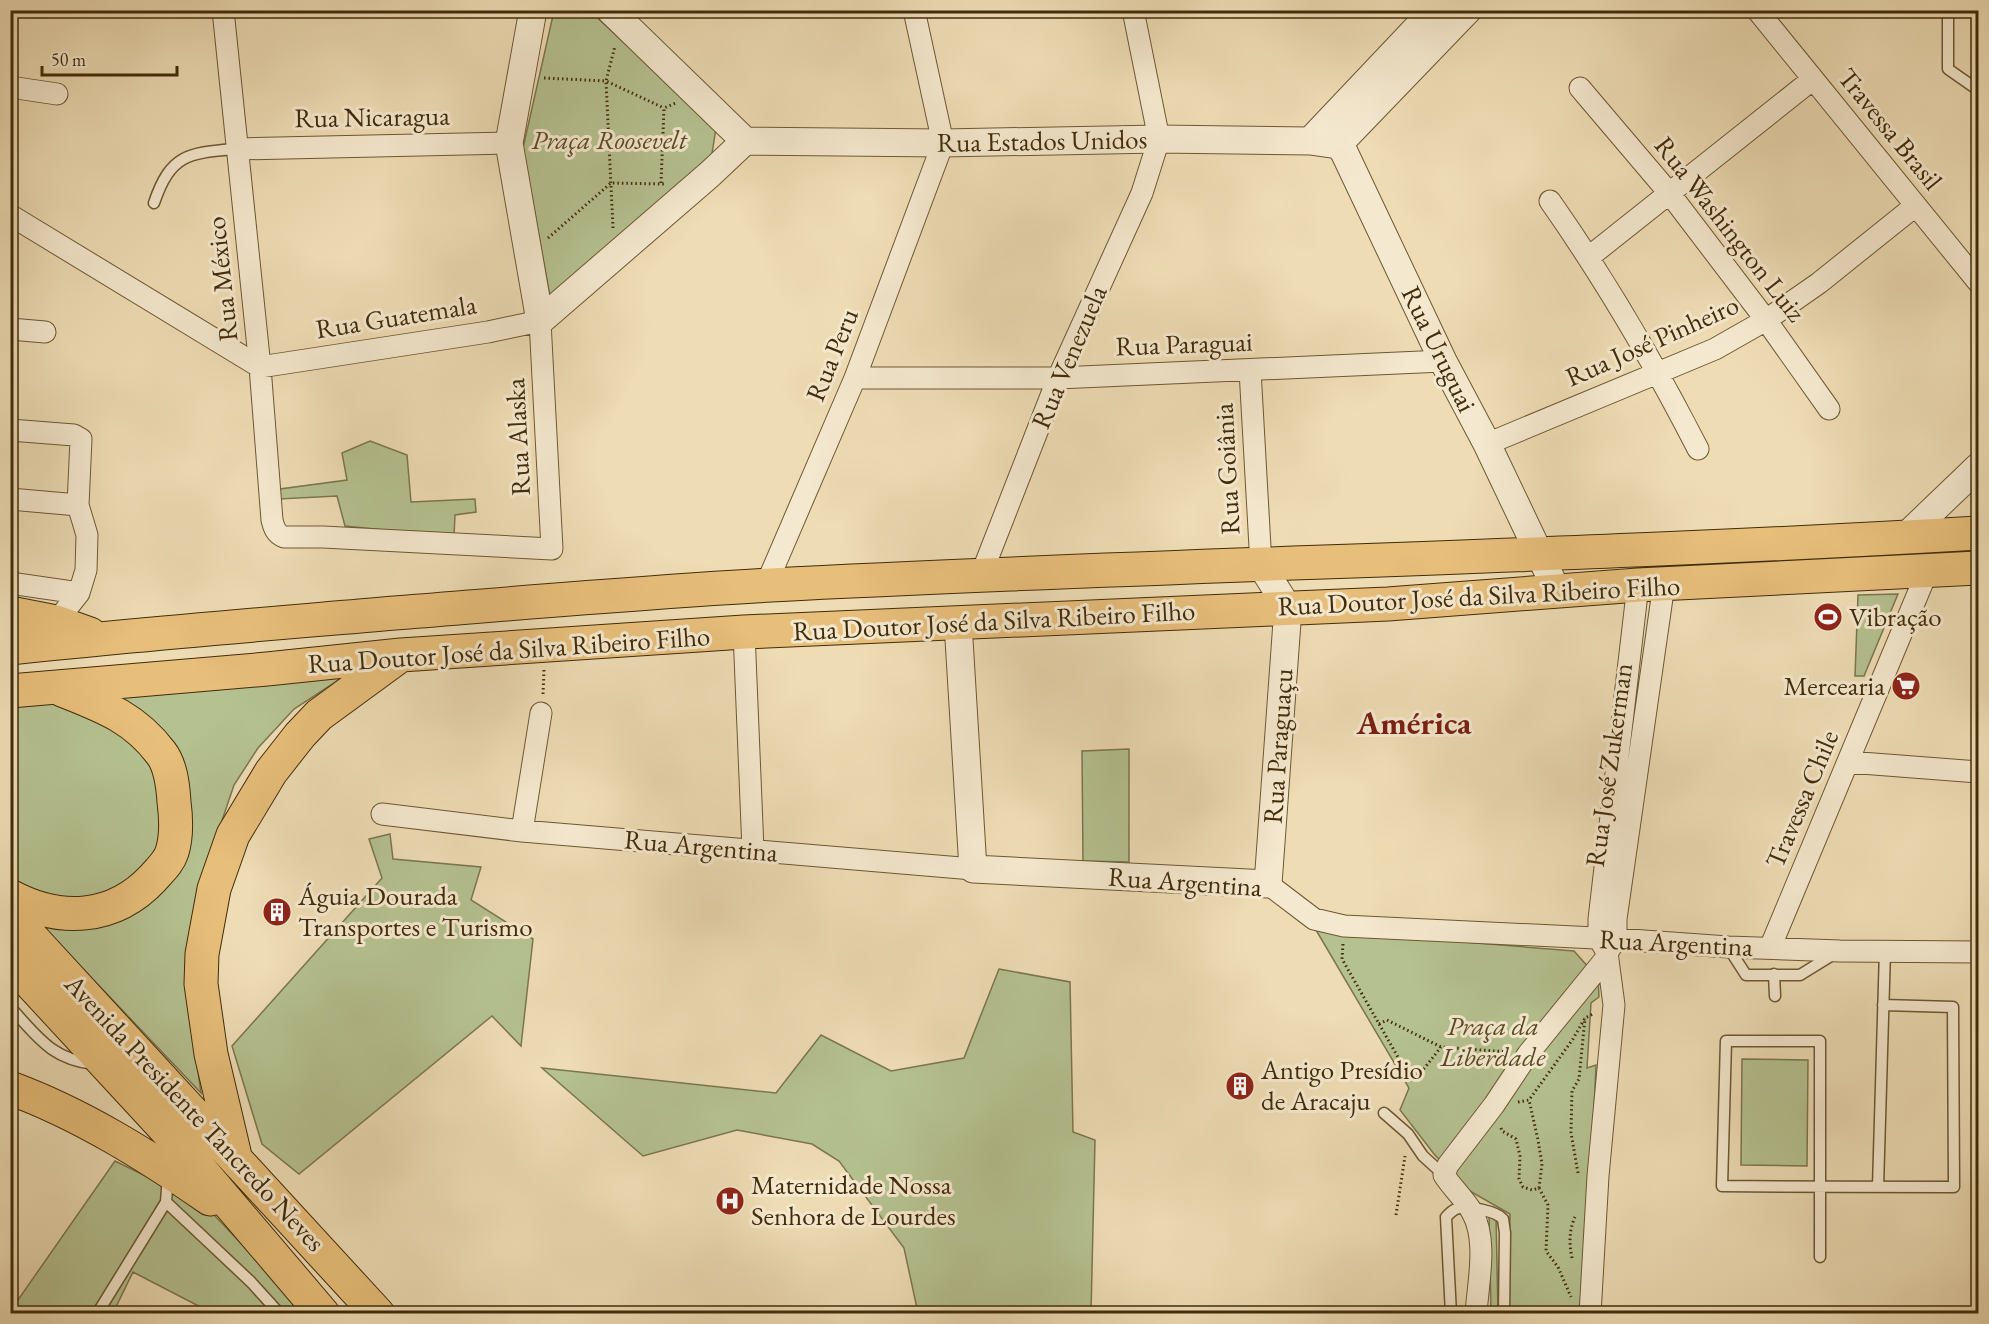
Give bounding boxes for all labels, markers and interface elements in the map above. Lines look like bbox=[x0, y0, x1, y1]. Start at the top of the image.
scale bar bbox=[42, 39, 177, 77]
text: 50 m bbox=[51, 48, 86, 71]
street label: Travessa Brasil bbox=[1830, 60, 1950, 197]
street label: Rua Nicaragua bbox=[294, 98, 450, 135]
street label: Rua Estados Unidos bbox=[936, 121, 1148, 160]
park label: Praça Roosevelt bbox=[531, 122, 688, 157]
street label: Rua Washington Luiz bbox=[1647, 129, 1814, 329]
street label: Rua México bbox=[198, 215, 245, 343]
street label: Rua Venezuela bbox=[1023, 280, 1115, 434]
street label: Rua Uruguai bbox=[1394, 280, 1485, 418]
street label: Rua Guatemala bbox=[313, 286, 479, 346]
street label: Rua José Pinheiro bbox=[1560, 287, 1744, 394]
street label: Rua Peru bbox=[797, 303, 866, 406]
street label: Rua Paraguai bbox=[1115, 324, 1253, 363]
street label: Rua Alaska bbox=[497, 377, 538, 497]
street label: Rua Goiânia bbox=[1206, 402, 1247, 536]
street label: Rua Doutor José da Silva Ribeiro Filho bbox=[1277, 567, 1681, 624]
street label: Rua Doutor José da Silva Ribeiro Filho bbox=[792, 592, 1196, 649]
place label: Vibração bbox=[1849, 599, 1942, 634]
sports icon: Vibração bbox=[1812, 601, 1844, 633]
street label: Rua Doutor José da Silva Ribeiro Filho bbox=[307, 618, 711, 681]
street label: Rua José Zukerman bbox=[1577, 661, 1640, 869]
street label: Rua Paraguaçu bbox=[1255, 667, 1300, 825]
place label: Mercearia bbox=[1784, 668, 1885, 703]
supermarket icon: Mercearia bbox=[1890, 670, 1922, 702]
district label: América bbox=[1355, 701, 1472, 744]
street label: Travessa Chile bbox=[1757, 724, 1846, 873]
street label: Rua Argentina bbox=[623, 821, 780, 870]
street label: Rua Argentina bbox=[1107, 859, 1263, 904]
place label: Águia Dourada Transportes e Turismo bbox=[297, 878, 533, 944]
building icon: Águia Dourada Transportes e Turismo bbox=[261, 896, 293, 928]
street label: Rua Argentina bbox=[1598, 921, 1754, 964]
street label: Avenida Presidente Tancredo Neves bbox=[57, 966, 333, 1259]
park label: Praça da Liberdade bbox=[1440, 1008, 1546, 1074]
place label: Antigo Presídio de Aracaju bbox=[1260, 1052, 1423, 1118]
building icon: Antigo Presídio de Aracaju bbox=[1224, 1070, 1256, 1102]
place label: Maternidade Nossa Senhora de Lourdes bbox=[751, 1167, 956, 1233]
hospital icon: Maternidade Nossa Senhora de Lourdes bbox=[714, 1185, 746, 1217]

